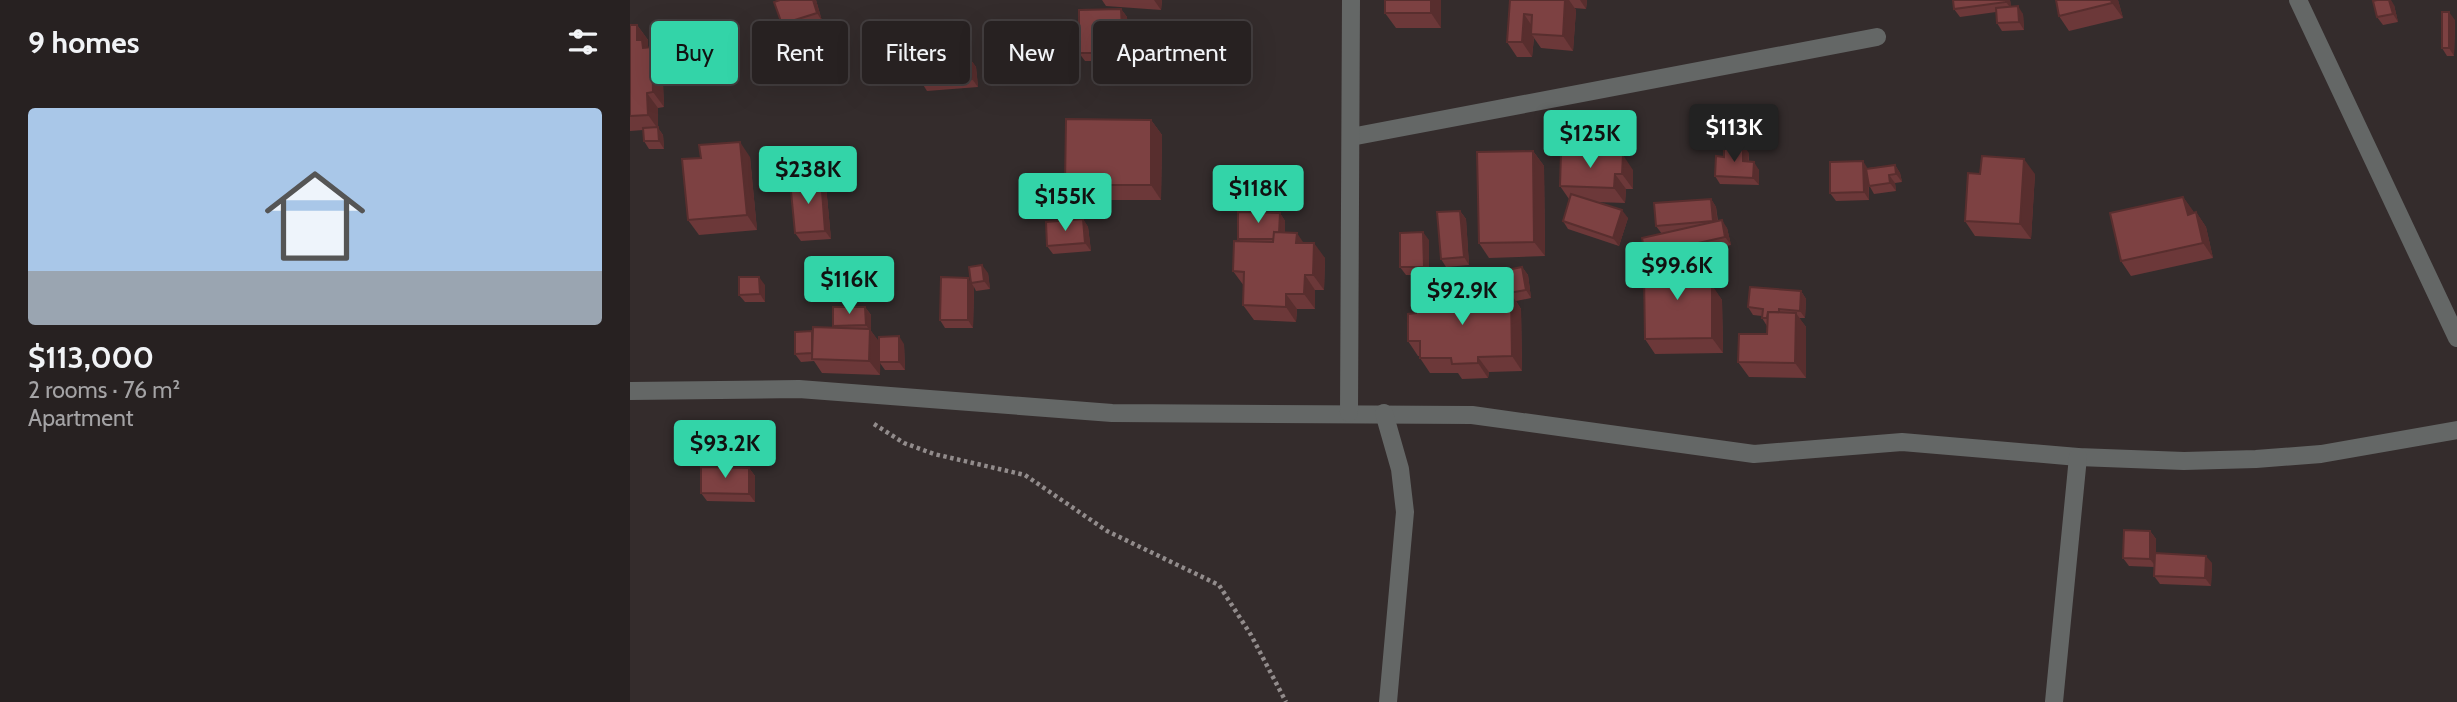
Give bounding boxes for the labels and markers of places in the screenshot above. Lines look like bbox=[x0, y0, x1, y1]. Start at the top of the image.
pin: $113K bbox=[1685, 104, 1783, 164]
pin: $125K bbox=[1541, 110, 1639, 170]
pin: $238K bbox=[759, 146, 857, 206]
pin: $118K bbox=[1209, 166, 1307, 225]
pin: $155K bbox=[1016, 174, 1114, 233]
pin: $99.6K bbox=[1620, 243, 1734, 302]
pin: $116K bbox=[800, 256, 898, 316]
pin: $92.9K bbox=[1405, 268, 1519, 327]
pin: $93.2K bbox=[668, 420, 782, 480]

